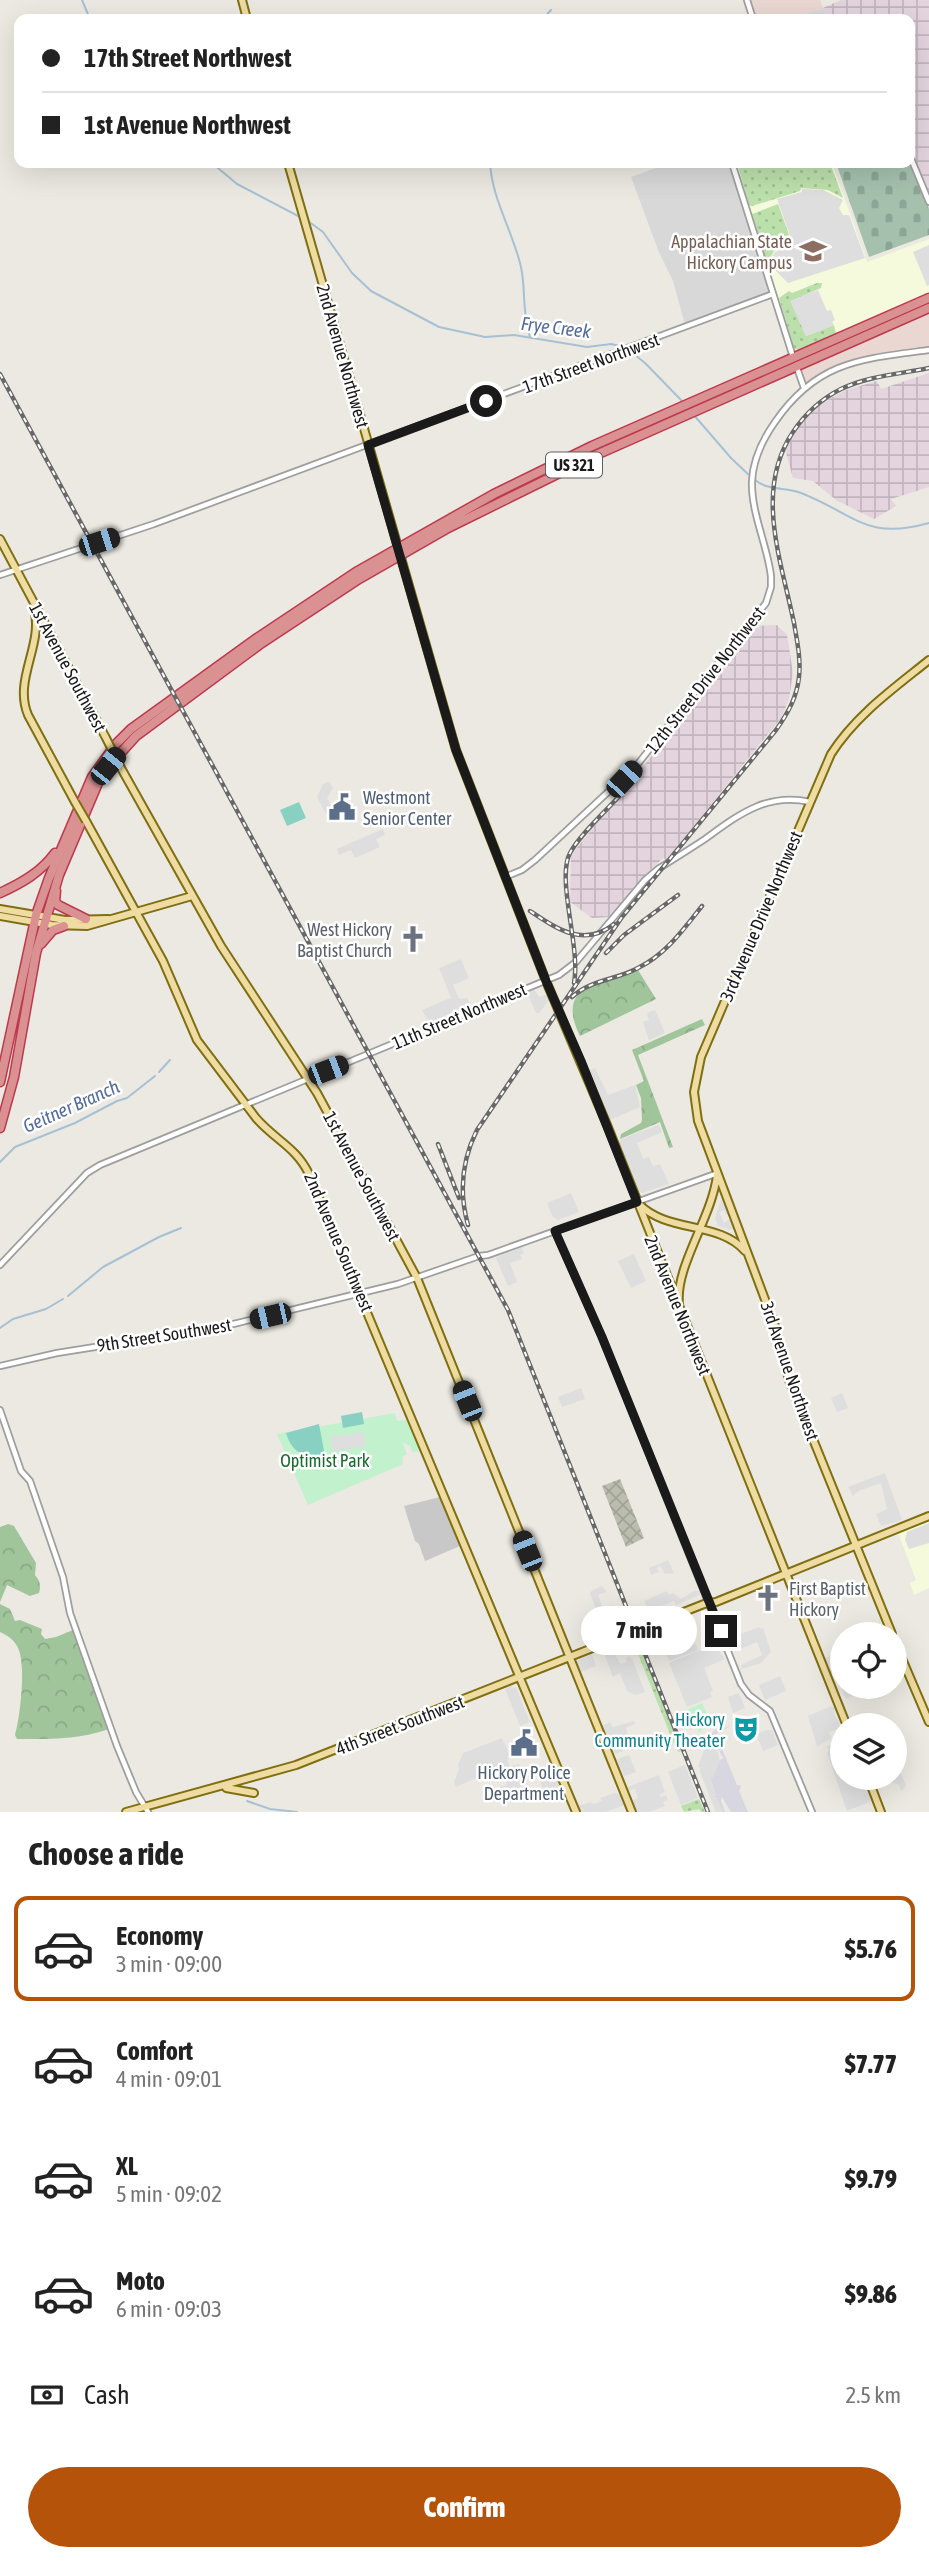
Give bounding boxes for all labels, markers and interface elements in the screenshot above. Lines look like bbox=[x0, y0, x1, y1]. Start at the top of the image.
text: 17th Street Northwest bbox=[84, 43, 292, 73]
text: 1st Avenue Northwest bbox=[84, 110, 291, 140]
place label: Appalachian State Hickory Campus bbox=[671, 231, 792, 273]
school or university icon: Appalachian State Hickory Campus bbox=[798, 236, 828, 266]
street label: 2nd Avenue Northwest bbox=[312, 282, 374, 430]
water label: Frye Creek bbox=[520, 312, 593, 342]
street label: 17th Street Northwest bbox=[520, 329, 662, 397]
route start bbox=[470, 385, 502, 417]
road number: US 321 bbox=[546, 452, 602, 478]
car bbox=[76, 526, 123, 558]
street label: 1st Avenue Southwest bbox=[25, 599, 111, 735]
street label: 12th Street Drive Northwest bbox=[641, 602, 769, 758]
car bbox=[87, 743, 130, 789]
car bbox=[602, 756, 647, 802]
place label: Westmont Senior Center bbox=[363, 787, 452, 829]
public building icon: Westmont Senior Center bbox=[327, 792, 357, 822]
street label: 3rd Avenue Drive Northwest bbox=[716, 828, 806, 1004]
place label: West Hickory Baptist Church bbox=[297, 919, 392, 961]
church icon: West Hickory Baptist Church bbox=[398, 924, 428, 954]
street label: 11th Street Northwest bbox=[389, 978, 529, 1054]
car bbox=[305, 1053, 352, 1087]
water label: Geitner Branch bbox=[20, 1075, 122, 1137]
street label: 1st Avenue Southwest bbox=[319, 1108, 405, 1244]
street label: 2nd Avenue Southwest bbox=[300, 1169, 378, 1315]
street label: 2nd Avenue Northwest bbox=[640, 1232, 716, 1378]
street label: 3rd Avenue Northwest bbox=[756, 1299, 824, 1443]
car bbox=[248, 1301, 293, 1331]
street label: 9th Street Southwest bbox=[95, 1314, 233, 1356]
car bbox=[450, 1378, 485, 1424]
park label: Optimist Park bbox=[280, 1450, 370, 1471]
car bbox=[510, 1528, 545, 1574]
place label: First Baptist Hickory bbox=[789, 1578, 866, 1620]
church icon: First Baptist Hickory bbox=[753, 1583, 783, 1613]
callout: 7 min bbox=[581, 1606, 696, 1656]
route end bbox=[705, 1615, 737, 1647]
text: 7 min bbox=[616, 1617, 662, 1643]
map controls bbox=[830, 1622, 907, 1790]
button: locate bbox=[830, 1622, 907, 1699]
street label: 4th Street Southwest bbox=[333, 1691, 467, 1759]
place label: Hickory Community Theater bbox=[595, 1709, 726, 1751]
button: layers bbox=[830, 1713, 907, 1790]
theatre icon: Hickory Community Theater bbox=[731, 1714, 761, 1744]
public building icon: Hickory Police Department bbox=[509, 1728, 539, 1758]
place label: Hickory Police Department bbox=[477, 1762, 571, 1804]
text: Choose a ride bbox=[28, 1835, 184, 1872]
icon: car bbox=[32, 1917, 95, 1980]
text: Economy bbox=[116, 1921, 203, 1951]
text: $5.76 bbox=[845, 1934, 897, 1964]
text: 3 min · 09:00 bbox=[116, 1951, 222, 1977]
icon: car bbox=[32, 2032, 95, 2095]
text: Comfort bbox=[116, 2036, 193, 2066]
text: $7.77 bbox=[845, 2049, 897, 2079]
text: 4 min · 09:01 bbox=[116, 2066, 222, 2092]
icon: car bbox=[32, 2147, 95, 2210]
text: XL bbox=[116, 2151, 138, 2181]
text: $9.79 bbox=[845, 2164, 897, 2194]
text: 5 min · 09:02 bbox=[116, 2181, 222, 2207]
icon: car bbox=[32, 2262, 95, 2325]
text: Moto bbox=[116, 2266, 165, 2296]
text: $9.86 bbox=[845, 2279, 897, 2309]
text: 6 min · 09:03 bbox=[116, 2296, 222, 2322]
icon: cash bbox=[28, 2376, 66, 2414]
text: Cash bbox=[84, 2380, 130, 2410]
text: 2.5 km bbox=[845, 2382, 901, 2408]
button: Confirm bbox=[28, 2467, 901, 2547]

